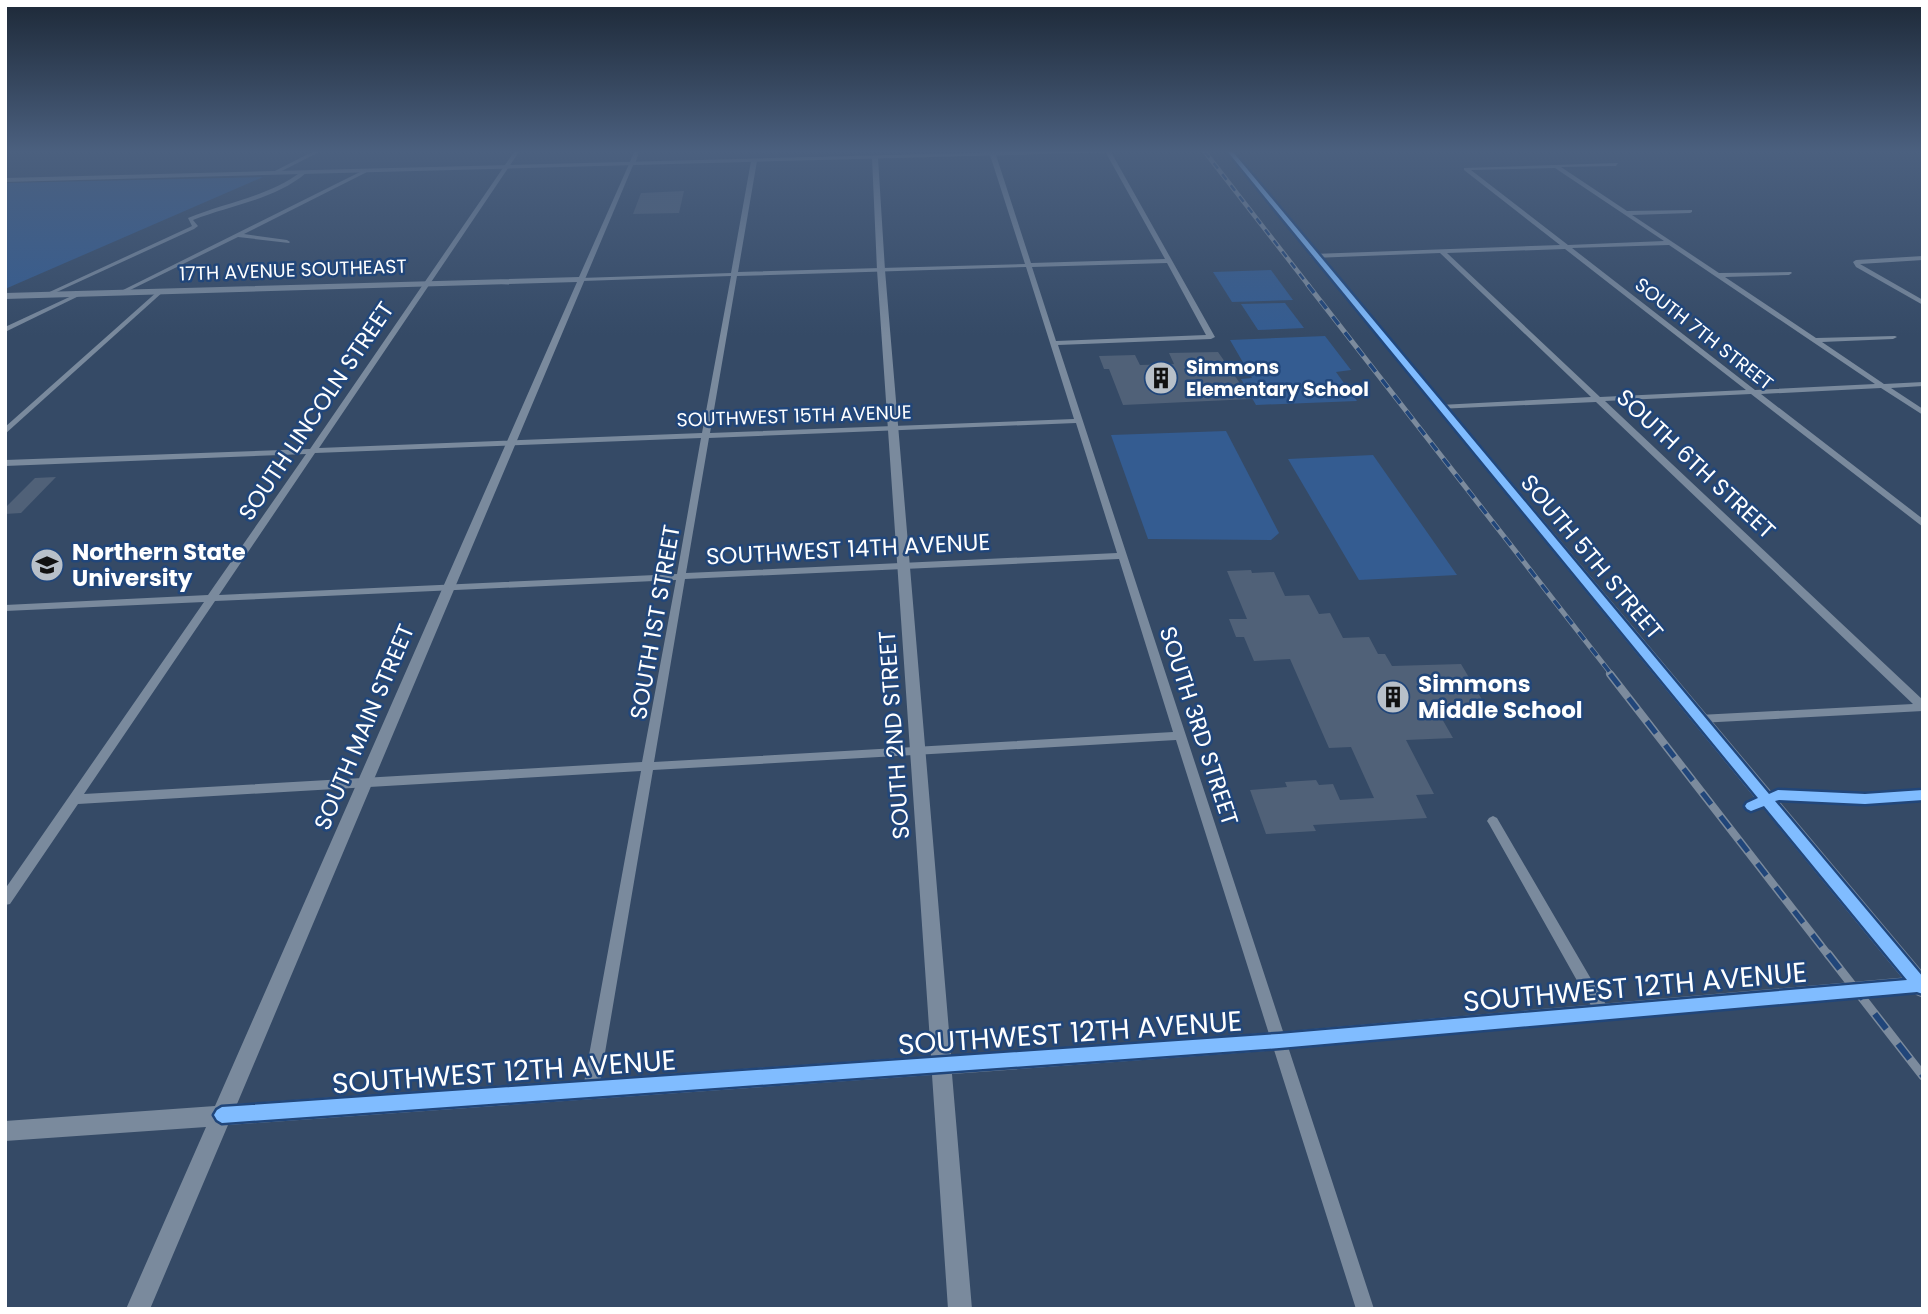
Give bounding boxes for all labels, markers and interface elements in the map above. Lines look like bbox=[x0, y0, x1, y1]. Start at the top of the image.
street label: 17TH AVENUE SOUTHEAST bbox=[179, 253, 407, 287]
street label: SOUTH 7TH STREET bbox=[1629, 271, 1779, 397]
street label: SOUTH LINCOLN STREET bbox=[231, 295, 401, 527]
place label: Simmons Elementary School bbox=[1186, 354, 1369, 403]
building icon: Simmons Elementary School bbox=[1142, 359, 1180, 397]
street label: SOUTH 6TH STREET bbox=[1610, 382, 1782, 546]
street label: SOUTHWEST 15TH AVENUE bbox=[676, 398, 912, 434]
street label: SOUTH 5TH STREET bbox=[1513, 468, 1671, 646]
street label: SOUTH 1ST STREET bbox=[622, 522, 688, 722]
street label: SOUTHWEST 14TH AVENUE bbox=[705, 526, 991, 572]
place label: Northern State University bbox=[72, 536, 246, 594]
school or university icon: Northern State University bbox=[28, 546, 66, 584]
street label: SOUTH MAIN STREET bbox=[306, 619, 422, 835]
street label: SOUTH 3RD STREET bbox=[1152, 622, 1246, 830]
street label: SOUTH 2ND STREET bbox=[871, 629, 917, 841]
place label: Simmons Middle School bbox=[1418, 668, 1583, 726]
building icon: Simmons Middle School bbox=[1374, 678, 1412, 716]
street label: SOUTHWEST 12TH AVENUE bbox=[1462, 953, 1808, 1021]
street label: SOUTHWEST 12TH AVENUE bbox=[897, 1002, 1243, 1064]
street label: SOUTHWEST 12TH AVENUE bbox=[331, 1041, 677, 1103]

